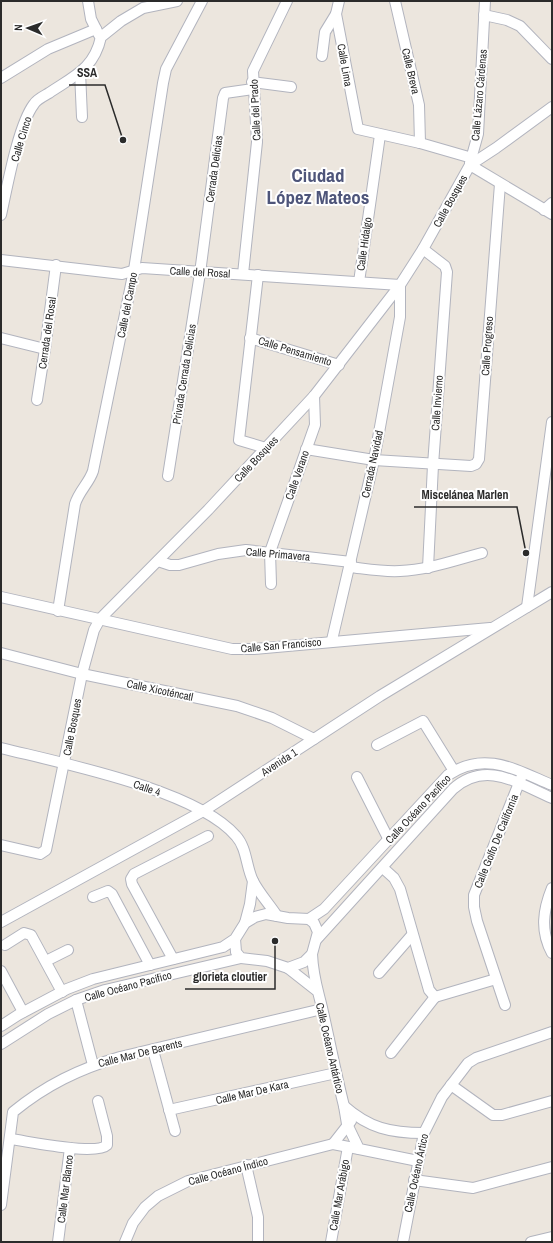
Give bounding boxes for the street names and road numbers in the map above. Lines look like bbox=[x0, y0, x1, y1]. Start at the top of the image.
street label: Calle Lima bbox=[334, 43, 356, 87]
street label: Calle Breva bbox=[399, 47, 423, 95]
street label: Calle Lázaro Cárdenas bbox=[468, 48, 490, 142]
street label: Calle del Prado bbox=[246, 79, 264, 141]
street label: Calle Cinco bbox=[7, 115, 35, 163]
street label: Cerrada Delicias bbox=[202, 134, 226, 203]
street label: Calle Bosques bbox=[430, 172, 470, 230]
street label: Calle Hidalgo bbox=[353, 216, 375, 272]
street label: Calle del Rosal bbox=[169, 263, 231, 281]
street label: Calle del Campo bbox=[114, 271, 140, 339]
street label: Cerrada del Rosal bbox=[35, 296, 59, 370]
street label: Calle Progreso bbox=[478, 316, 496, 376]
street label: Privada Cerrada Delicias bbox=[169, 322, 199, 425]
street label: Calle Pensamiento bbox=[257, 333, 333, 369]
street label: Calle Invierno bbox=[428, 375, 446, 431]
street label: Cerrada Navidad bbox=[358, 429, 386, 499]
street label: Calle Bosques bbox=[231, 433, 281, 485]
street label: Calle Verano bbox=[282, 448, 312, 502]
street label: Calle Primavera bbox=[245, 544, 311, 564]
street label: Calle San Francisco bbox=[240, 634, 322, 656]
street label: Calle Xicoténcatl bbox=[125, 676, 195, 704]
street label: Calle Bosques bbox=[60, 697, 85, 757]
street label: Avenida 1 bbox=[257, 745, 300, 779]
street label: Calle Océano Pacífico bbox=[382, 771, 454, 847]
street label: Calle 4 bbox=[131, 777, 163, 799]
street label: Calle Golfo De California bbox=[471, 792, 521, 890]
street label: Calle Océano Pacífico bbox=[83, 968, 173, 1004]
street label: Calle Océano Antártico bbox=[313, 1001, 347, 1095]
street label: Calle Mar De Barents bbox=[96, 1036, 184, 1070]
street label: Calle Mar De Kara bbox=[214, 1077, 290, 1107]
street label: Calle Océano Ártico bbox=[401, 1132, 431, 1214]
street label: Calle Mar Blanco bbox=[54, 1154, 76, 1224]
street label: Calle Océano Índico bbox=[187, 1154, 269, 1188]
street label: Calle Mar Arábigo bbox=[326, 1158, 352, 1232]

